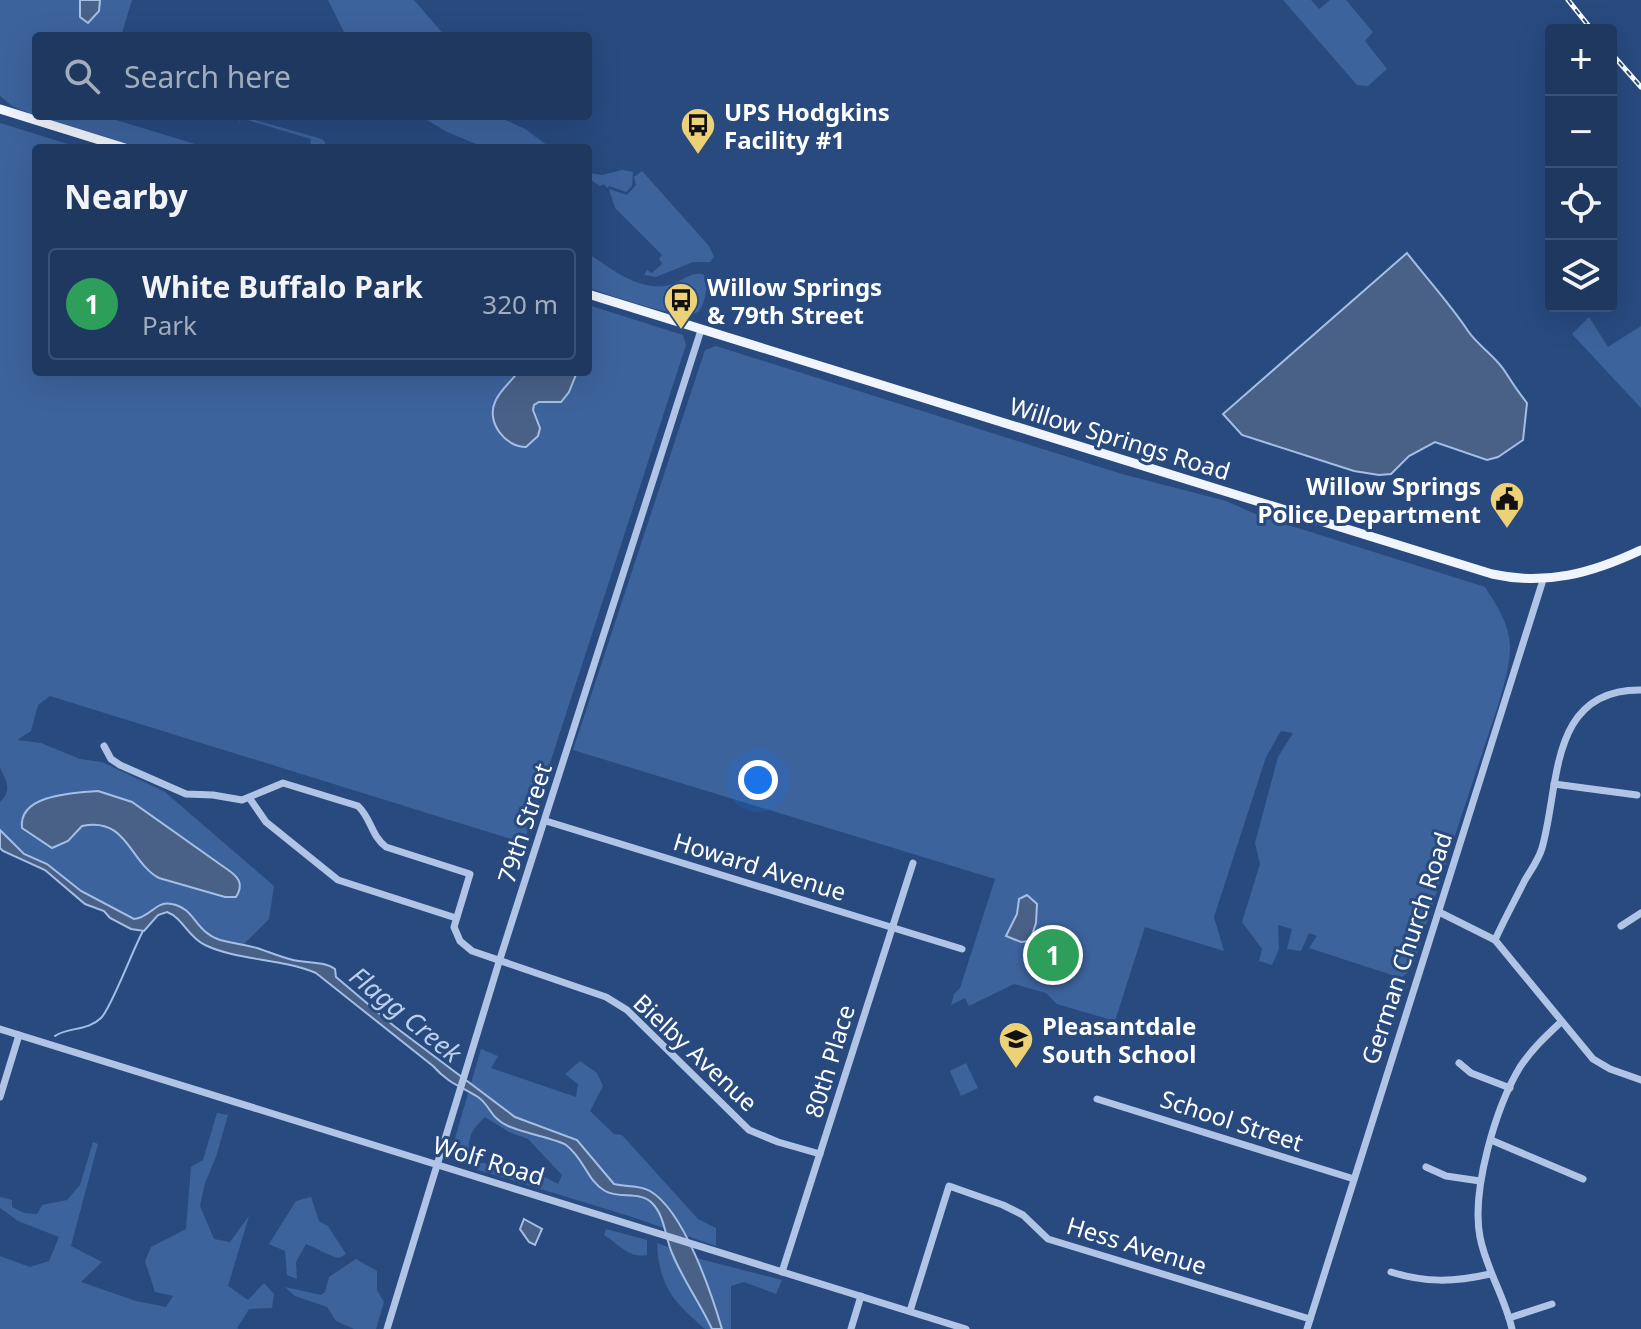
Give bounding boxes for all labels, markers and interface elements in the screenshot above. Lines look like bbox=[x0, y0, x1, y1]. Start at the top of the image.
map controls bbox=[1545, 24, 1617, 312]
button: + bbox=[1545, 24, 1617, 96]
search box bbox=[32, 32, 592, 120]
icon: search bbox=[60, 54, 104, 98]
text: Search here bbox=[124, 56, 291, 97]
place label: UPS Hodgkins Facility #1 bbox=[724, 95, 890, 156]
button: − bbox=[1545, 96, 1617, 168]
bus stop icon: UPS Hodgkins Facility #1 bbox=[679, 106, 717, 156]
button: locate bbox=[1545, 168, 1617, 240]
text: Nearby bbox=[64, 173, 188, 219]
button: layers bbox=[1545, 240, 1617, 312]
text: White Buffalo Park bbox=[142, 266, 423, 307]
place label: Willow Springs & 79th Street bbox=[707, 270, 882, 331]
bus stop icon: Willow Springs & 79th Street bbox=[662, 281, 700, 331]
text: 1 bbox=[85, 286, 99, 322]
text: 320 m bbox=[482, 286, 558, 322]
text: Park bbox=[142, 307, 197, 343]
street label: Willow Springs Road bbox=[1006, 389, 1234, 487]
place label: Willow Springs Police Department bbox=[1257, 469, 1481, 530]
public building icon: Willow Springs Police Department bbox=[1488, 480, 1526, 530]
street label: 79th Street bbox=[489, 759, 559, 887]
your location bbox=[738, 760, 778, 800]
street label: Howard Avenue bbox=[670, 824, 850, 908]
street label: German Church Road bbox=[1353, 828, 1459, 1068]
pin: 1 bbox=[1027, 925, 1079, 985]
water label: Flagg Creek bbox=[342, 958, 471, 1071]
street label: Bielby Avenue bbox=[627, 986, 765, 1118]
street label: 80th Place bbox=[796, 1001, 862, 1121]
place label: Pleasantdale South School bbox=[1042, 1009, 1196, 1070]
school or university icon: Pleasantdale South School bbox=[997, 1020, 1035, 1070]
street label: School Street bbox=[1157, 1081, 1308, 1159]
street label: Wolf Road bbox=[429, 1127, 549, 1193]
street label: Hess Avenue bbox=[1063, 1208, 1211, 1282]

